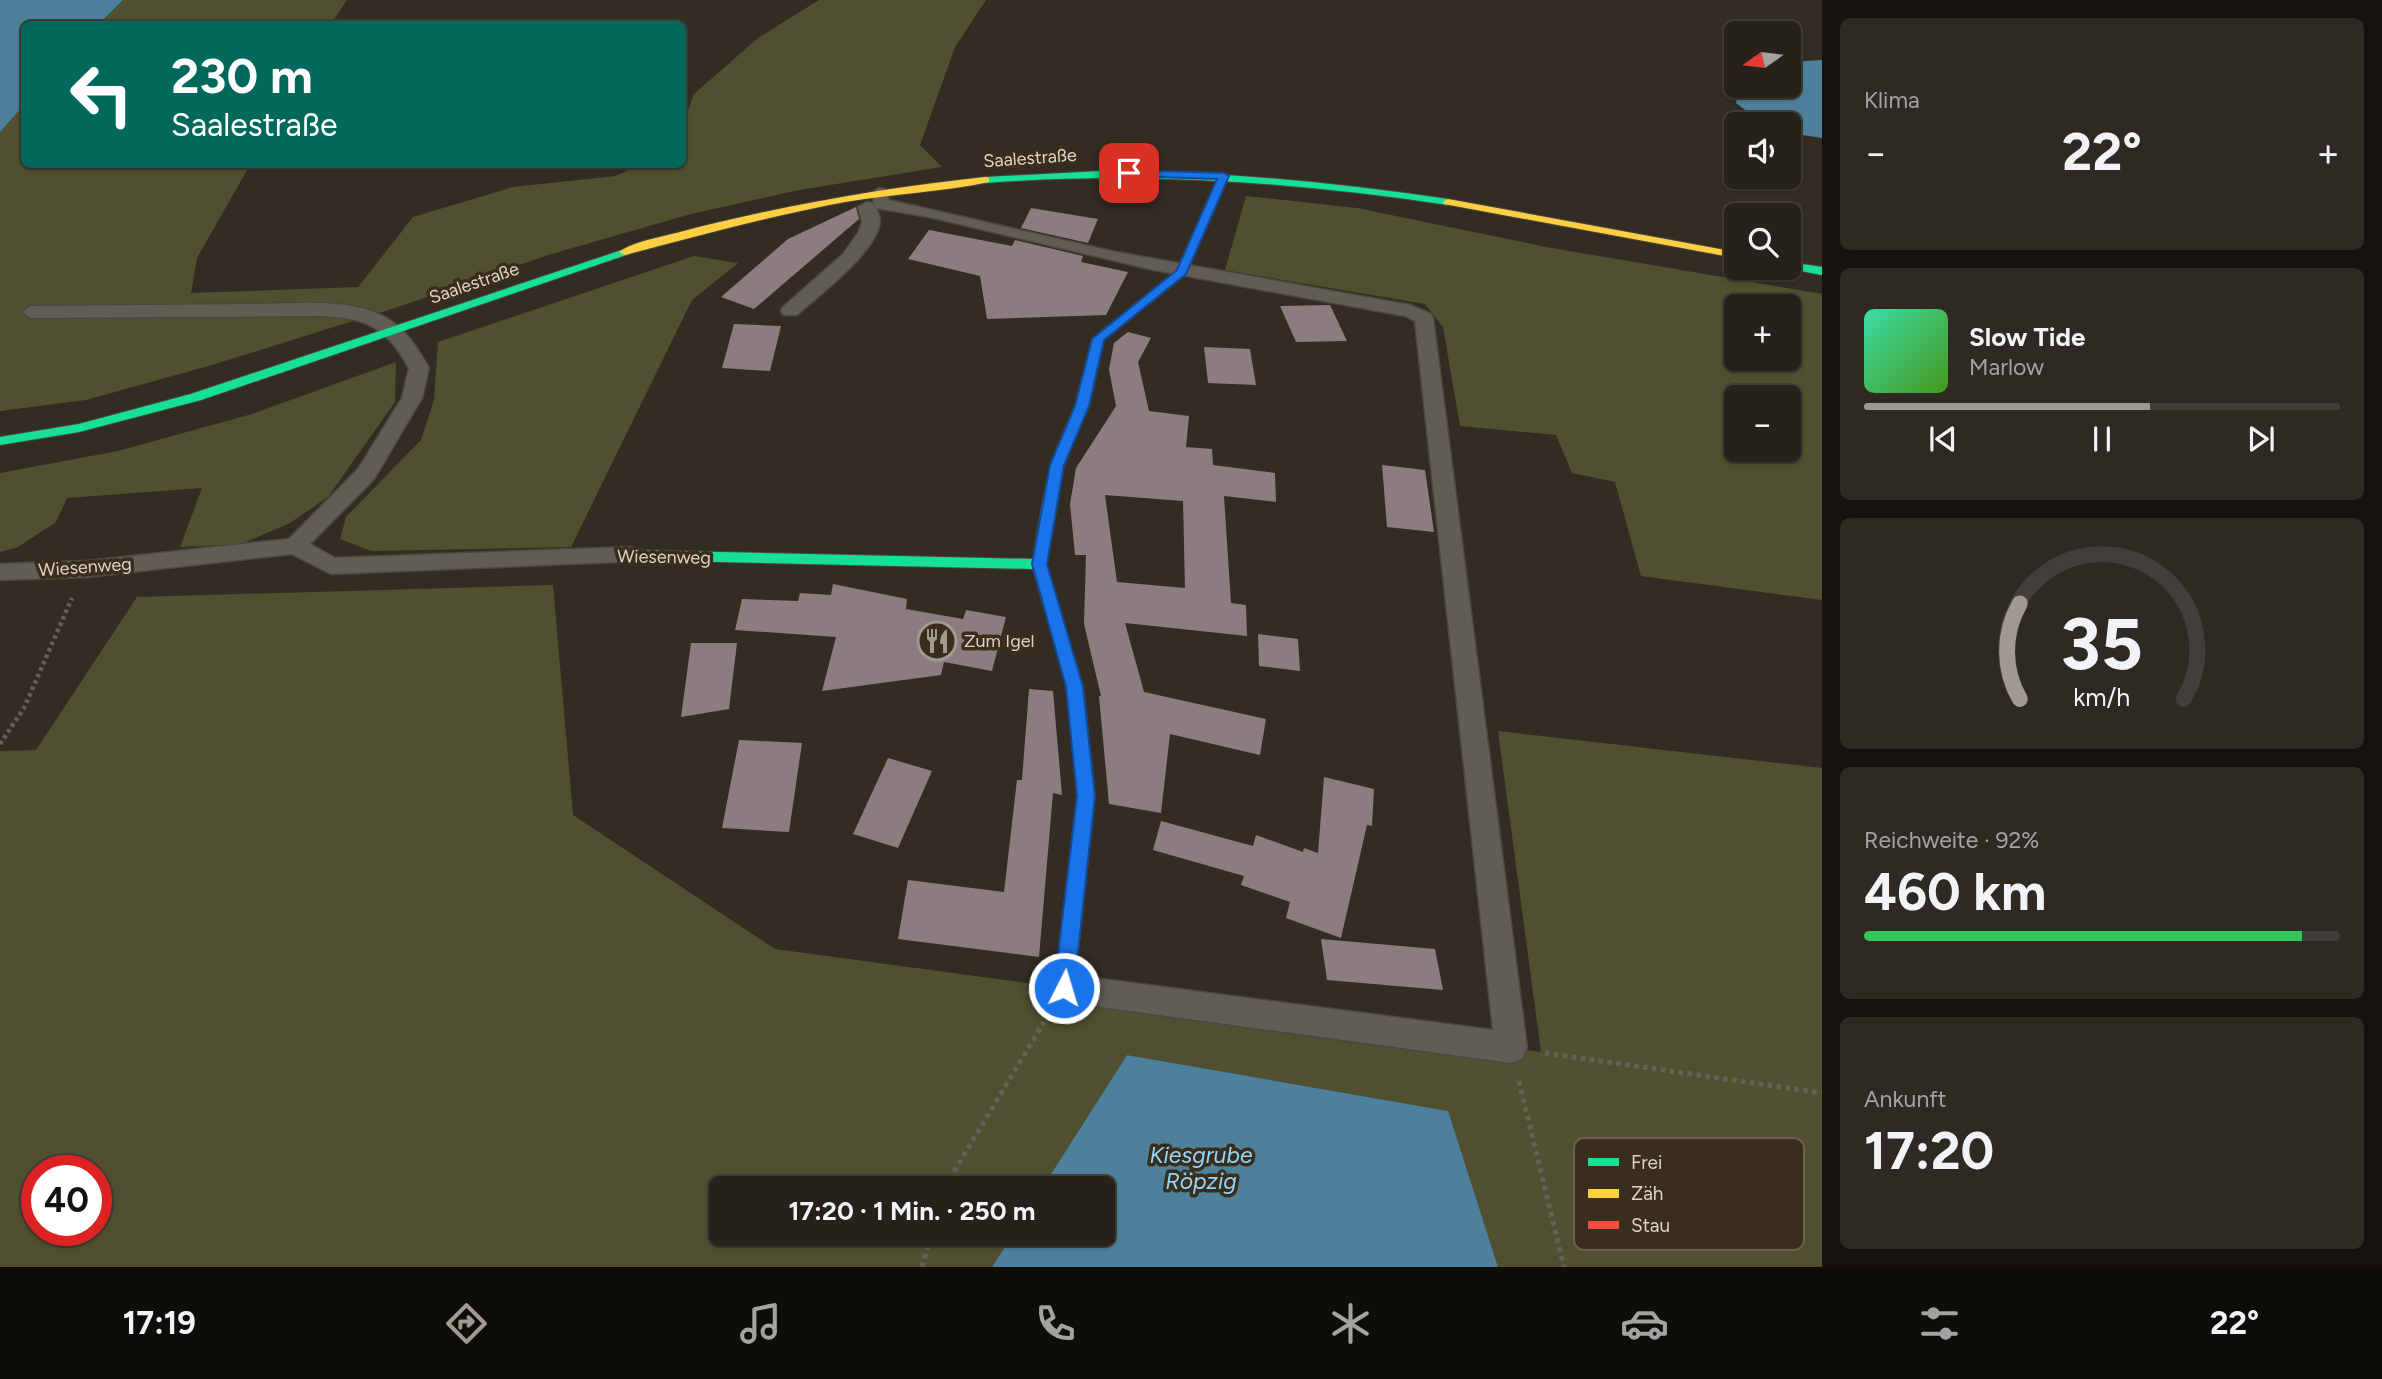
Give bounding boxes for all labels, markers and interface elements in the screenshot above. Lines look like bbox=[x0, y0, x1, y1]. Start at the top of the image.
north arrow bbox=[1724, 21, 1801, 98]
map controls bbox=[1724, 21, 1801, 462]
text: 230 m bbox=[171, 46, 313, 105]
icon: left bbox=[56, 49, 147, 140]
text: Klima bbox=[1864, 86, 1920, 114]
text: Saalestraße bbox=[171, 106, 337, 144]
button: sound bbox=[1724, 112, 1801, 189]
text: 22° bbox=[2062, 121, 2142, 183]
text: − bbox=[1864, 130, 1888, 176]
text: + bbox=[2316, 130, 2340, 176]
pin bbox=[1099, 143, 1159, 203]
street label: Saalestraße bbox=[983, 144, 1078, 172]
icon: arrive bbox=[1110, 154, 1148, 192]
button: search bbox=[1724, 203, 1801, 280]
street label: Saalestraße bbox=[426, 257, 522, 309]
button: + bbox=[1724, 294, 1801, 371]
text: Slow Tide bbox=[1969, 321, 2085, 353]
text: Marlow bbox=[1969, 353, 2044, 381]
button: − bbox=[1724, 385, 1801, 462]
icon: previous bbox=[1924, 420, 1962, 458]
icon: pause bbox=[2083, 420, 2121, 458]
icon: next bbox=[2242, 420, 2280, 458]
street label: Wiesenweg bbox=[617, 545, 711, 569]
street label: Wiesenweg bbox=[37, 553, 133, 581]
text: 35 bbox=[2061, 601, 2143, 688]
restaurant icon: Zum Igel bbox=[916, 620, 958, 662]
place label: Zum Igel bbox=[964, 630, 1035, 652]
text: km/h bbox=[2073, 682, 2131, 712]
text: Reichweite · 92% bbox=[1864, 826, 2039, 854]
text: 460 km bbox=[1864, 861, 2046, 923]
position arrow bbox=[1027, 951, 1101, 1025]
text: Ankunft bbox=[1864, 1085, 1946, 1113]
text: 17:20 bbox=[1864, 1120, 1994, 1182]
legend bbox=[1574, 1138, 1804, 1250]
water label: Kiesgrube Röpzig bbox=[1149, 1141, 1253, 1195]
text: Frei bbox=[1631, 1151, 1662, 1174]
speed limit sign: 40 bbox=[21, 1155, 112, 1246]
text: Zäh bbox=[1631, 1182, 1663, 1205]
text: 17:20 · 1 Min. · 250 m bbox=[789, 1195, 1035, 1227]
text: Stau bbox=[1631, 1214, 1670, 1237]
icon: directions bbox=[442, 1299, 491, 1348]
icon: music bbox=[736, 1299, 785, 1348]
icon: phone bbox=[1031, 1299, 1080, 1348]
icon: climate bbox=[1326, 1299, 1375, 1348]
icon: car bbox=[1620, 1299, 1669, 1348]
icon: filters bbox=[1915, 1299, 1964, 1348]
text: 17:19 bbox=[123, 1304, 196, 1342]
text: 22° bbox=[2210, 1304, 2259, 1342]

